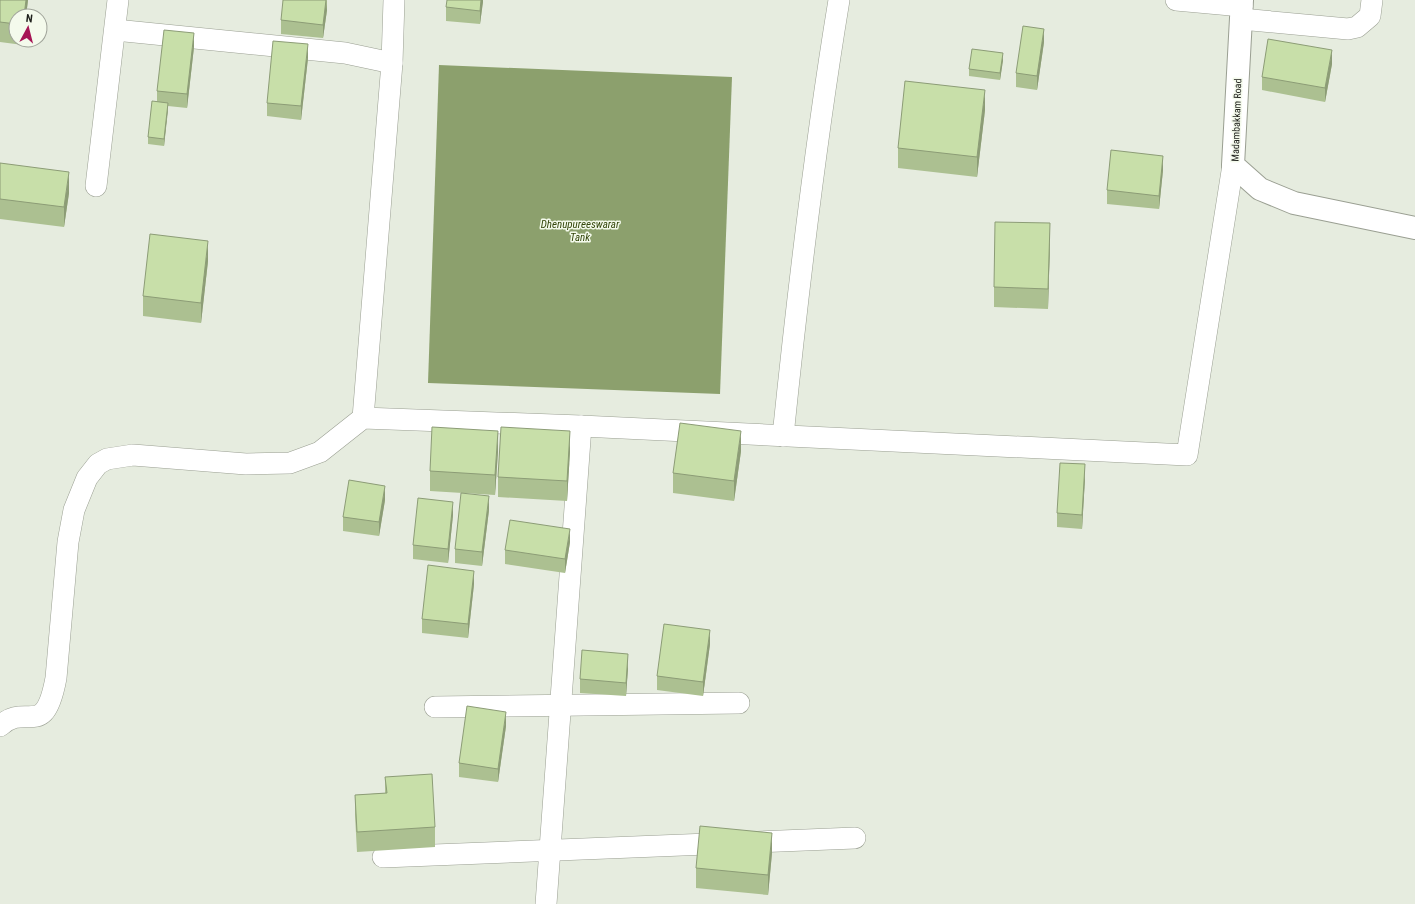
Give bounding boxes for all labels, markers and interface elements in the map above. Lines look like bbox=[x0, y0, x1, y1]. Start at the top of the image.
north arrow bbox=[8, 8, 48, 48]
text: N bbox=[25, 12, 34, 25]
street label: Madambakkam Road bbox=[1230, 78, 1243, 162]
water label: Dhenupureeswarar Tank bbox=[541, 218, 620, 244]

